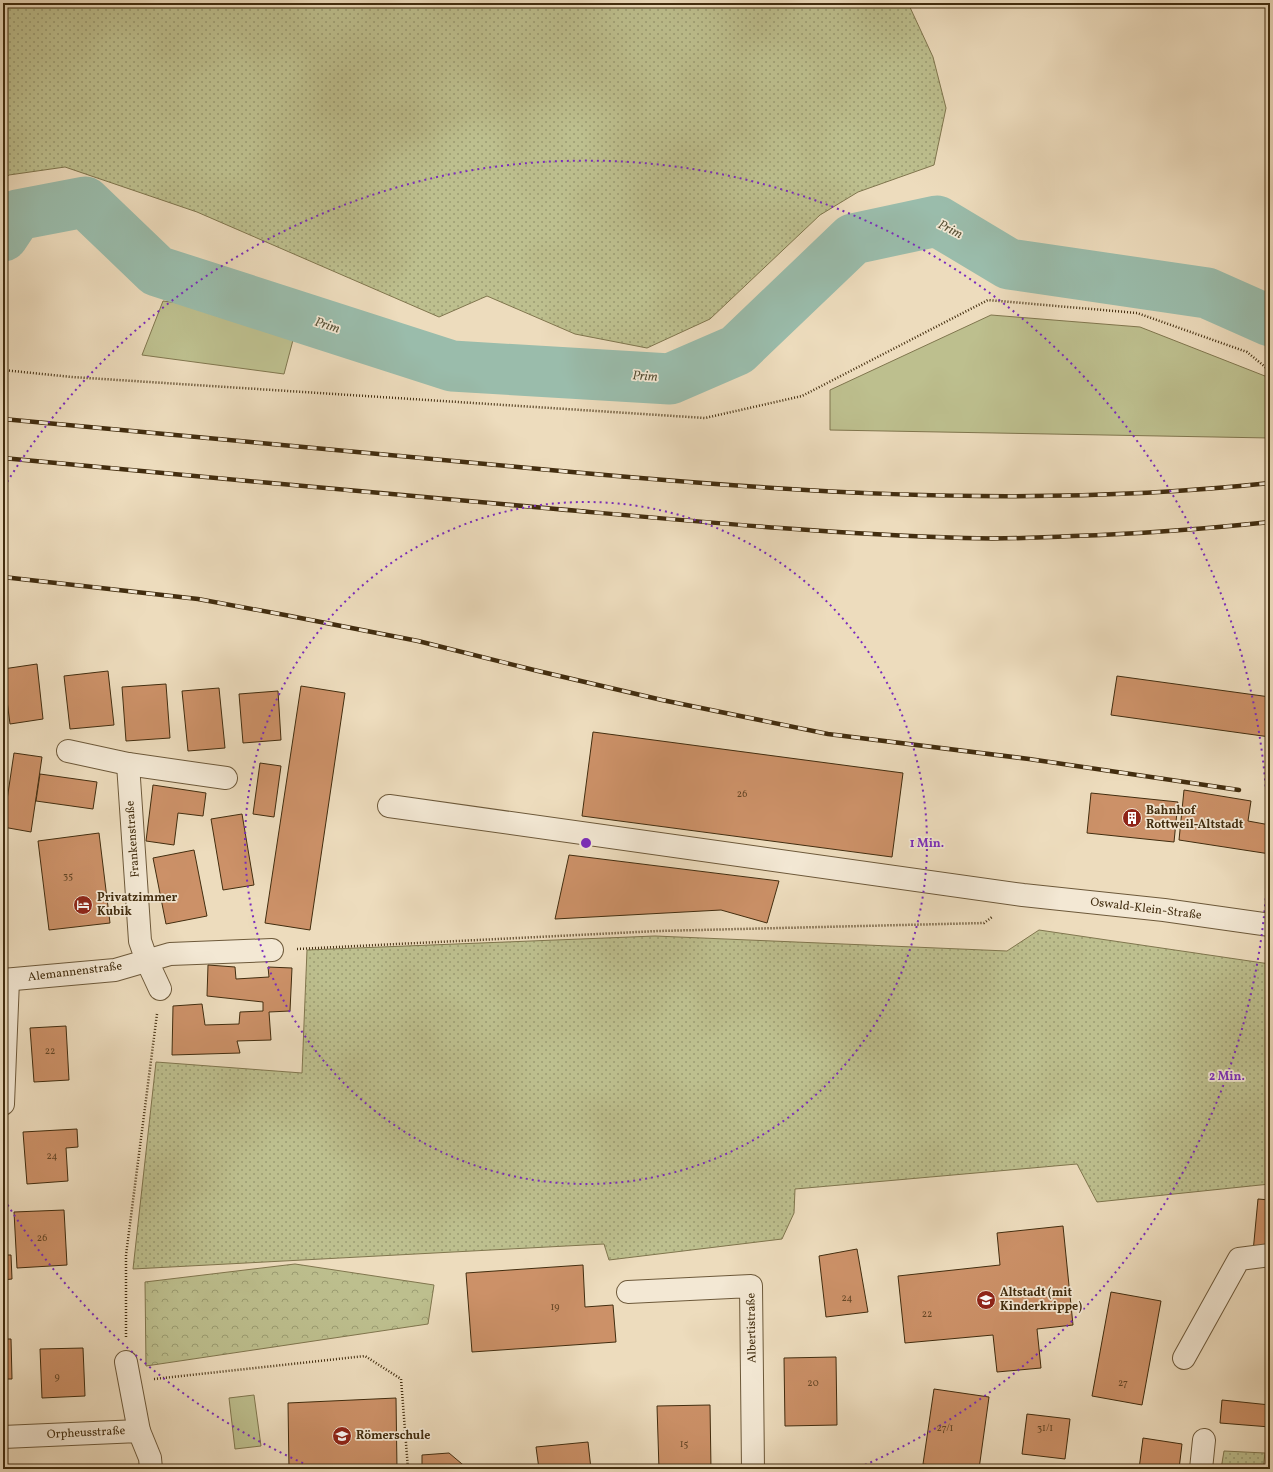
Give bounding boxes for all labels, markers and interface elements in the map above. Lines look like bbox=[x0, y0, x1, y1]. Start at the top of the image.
water label: Prim bbox=[935, 216, 965, 244]
water label: Prim bbox=[312, 314, 342, 338]
water label: Prim bbox=[632, 367, 658, 387]
house number: 26 bbox=[737, 787, 747, 801]
street label: Frankenstraße bbox=[122, 800, 144, 878]
place label: Bahnhof Rottweil-Altstadt bbox=[1146, 803, 1244, 833]
building icon: Bahnhof Rottweil-Altstadt bbox=[1121, 807, 1143, 829]
centre of rings bbox=[579, 836, 593, 850]
text: 1 Min. bbox=[910, 836, 944, 852]
house number: 35 bbox=[63, 869, 73, 883]
place label: Privatzimmer Kubik bbox=[97, 890, 178, 920]
hotel icon: Privatzimmer Kubik bbox=[72, 894, 94, 916]
street label: Oswald-Klein-Straße bbox=[1089, 894, 1203, 924]
street label: Alemannenstraße bbox=[27, 958, 123, 986]
house number: 22 bbox=[45, 1044, 55, 1058]
text: 2 Min. bbox=[1209, 1069, 1245, 1085]
house number: 24 bbox=[46, 1149, 58, 1163]
house number: 26 bbox=[37, 1231, 47, 1245]
place label: Altstadt (mit Kinderkrippe) bbox=[1000, 1285, 1082, 1315]
school or university icon: Altstadt (mit Kinderkrippe) bbox=[975, 1289, 997, 1311]
house number: 24 bbox=[841, 1291, 853, 1305]
street label: Albertistraße bbox=[743, 1292, 761, 1363]
house number: 19 bbox=[550, 1300, 560, 1314]
house number: 22 bbox=[922, 1307, 932, 1321]
house number: 9 bbox=[54, 1370, 60, 1384]
house number: 20 bbox=[807, 1376, 819, 1390]
house number: 27 bbox=[1118, 1376, 1128, 1390]
house number: 27/1 bbox=[937, 1421, 954, 1435]
house number: 31/1 bbox=[1037, 1421, 1053, 1435]
street label: Orpheusstraße bbox=[46, 1423, 126, 1443]
school or university icon: Römerschule bbox=[331, 1425, 353, 1447]
place label: Römerschule bbox=[356, 1428, 430, 1444]
house number: 15 bbox=[680, 1437, 689, 1451]

